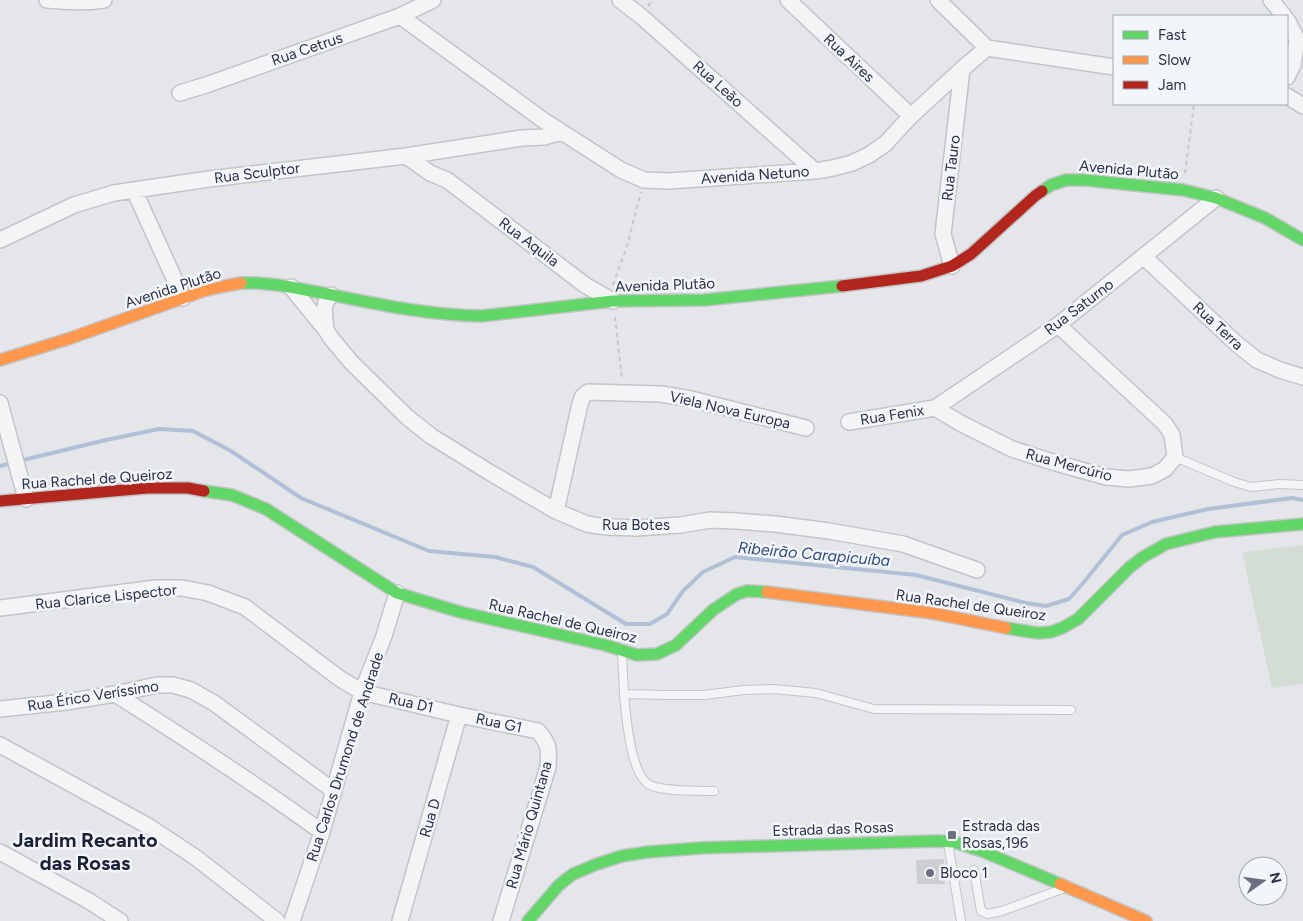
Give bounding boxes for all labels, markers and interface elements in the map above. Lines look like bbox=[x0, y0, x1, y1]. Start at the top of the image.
legend bbox=[1113, 15, 1288, 105]
text: Fast bbox=[1158, 26, 1187, 44]
street label: Rua Cetrus bbox=[269, 28, 345, 70]
street label: Rua Aires bbox=[820, 30, 878, 86]
text: Slow bbox=[1158, 51, 1191, 69]
street label: Rua Leão bbox=[689, 57, 747, 111]
text: Jam bbox=[1158, 76, 1186, 94]
street label: Rua Tauro bbox=[938, 134, 964, 202]
street label: Avenida Plutão bbox=[1078, 157, 1180, 183]
street label: Rua Sculptor bbox=[213, 159, 301, 187]
street label: Avenida Netuno bbox=[700, 162, 810, 188]
street label: Rua Aquila bbox=[495, 214, 563, 270]
street label: Avenida Plutão bbox=[123, 264, 224, 312]
street label: Avenida Plutão bbox=[615, 274, 716, 296]
street label: Rua Saturno bbox=[1041, 275, 1117, 339]
street label: Rua Terra bbox=[1189, 298, 1247, 354]
street label: Viela Nova Europa bbox=[668, 387, 792, 433]
street label: Rua Fenix bbox=[859, 401, 925, 429]
street label: Rua Mercúrio bbox=[1024, 445, 1115, 485]
street label: Rua Rachel de Queiroz bbox=[21, 465, 173, 493]
street label: Rua Botes bbox=[602, 516, 670, 534]
water label: Ribeirão Carapicuíba bbox=[737, 538, 891, 570]
street label: Rua Clarice Lispector bbox=[34, 581, 178, 613]
street label: Rua Rachel de Queiroz bbox=[895, 586, 1047, 624]
street label: Rua Rachel de Queiroz bbox=[487, 595, 639, 647]
street label: Rua Carlos Drumond de Andrade bbox=[303, 650, 387, 864]
street label: Rua Érico Veríssimo bbox=[26, 677, 160, 715]
street label: Rua D1 bbox=[387, 689, 435, 717]
street label: Rua G1 bbox=[474, 709, 524, 737]
street label: Rua Mário Quintana bbox=[502, 759, 556, 891]
street label: Rua D bbox=[416, 797, 444, 839]
place label: Estrada das Rosas,196 bbox=[962, 817, 1040, 852]
street label: Estrada das Rosas bbox=[772, 818, 894, 840]
district label: Jardim Recanto das Rosas bbox=[12, 828, 158, 875]
marker: Estrada das Rosas,196 bbox=[946, 829, 958, 841]
north arrow bbox=[1238, 856, 1288, 906]
place label: Bloco 1 bbox=[940, 864, 988, 882]
marker: Bloco 1 bbox=[924, 867, 936, 879]
text: N bbox=[1266, 871, 1285, 885]

